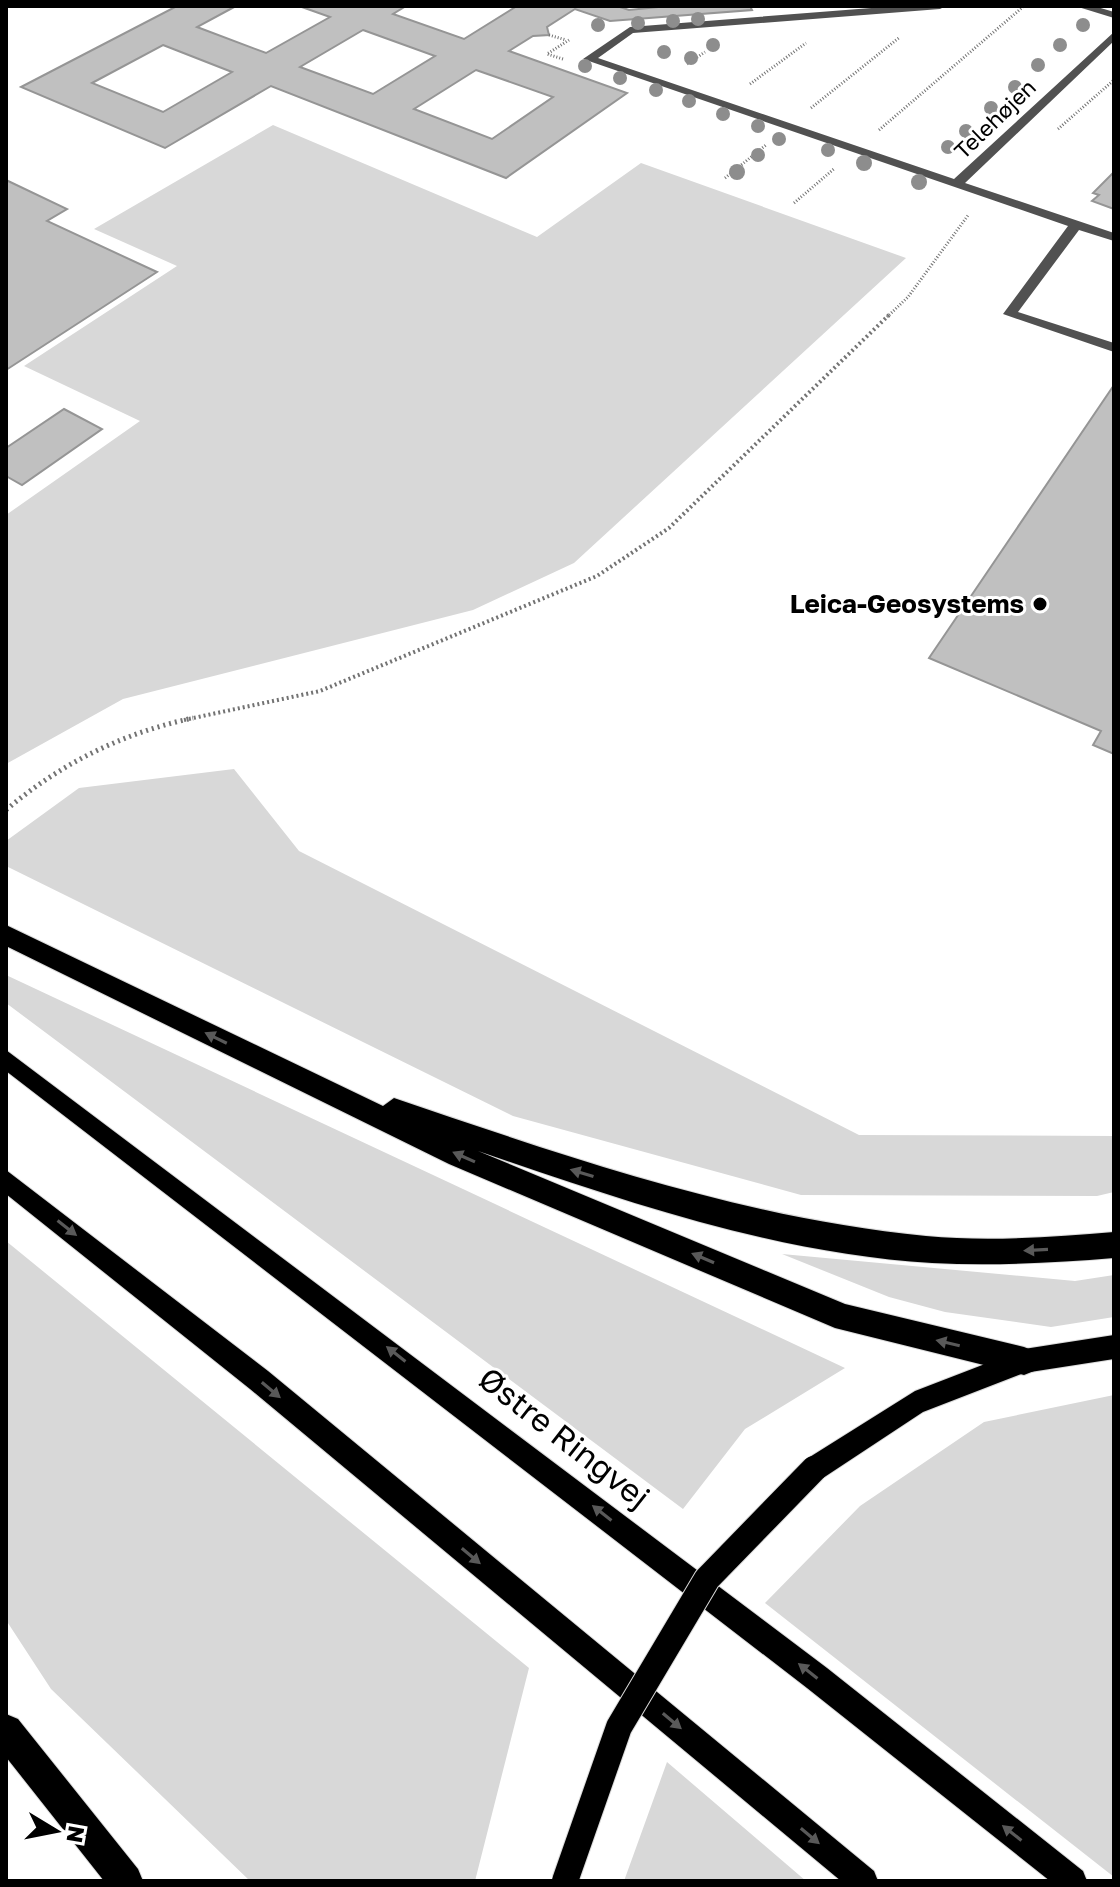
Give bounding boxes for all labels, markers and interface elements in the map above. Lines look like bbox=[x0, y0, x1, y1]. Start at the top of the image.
street label: Telehøjen bbox=[948, 73, 1041, 164]
place label: Leica-Geosystems bbox=[790, 588, 1024, 619]
marker: Leica-Geosystems bbox=[1031, 595, 1049, 613]
one-way arrow bbox=[205, 1032, 228, 1045]
one-way arrow bbox=[452, 1151, 476, 1164]
one-way arrow bbox=[570, 1167, 594, 1179]
one-way arrow bbox=[57, 1220, 77, 1236]
one-way arrow bbox=[1023, 1244, 1048, 1257]
one-way arrow bbox=[691, 1252, 715, 1265]
one-way arrow bbox=[936, 1336, 961, 1348]
one-way arrow bbox=[386, 1347, 406, 1363]
street label: Østre Ringvej bbox=[472, 1359, 658, 1516]
one-way arrow bbox=[260, 1381, 280, 1398]
one-way arrow bbox=[592, 1505, 612, 1521]
one-way arrow bbox=[461, 1547, 481, 1563]
one-way arrow bbox=[798, 1664, 818, 1680]
one-way arrow bbox=[662, 1712, 682, 1729]
north arrow bbox=[16, 1791, 96, 1871]
text: N bbox=[61, 1824, 91, 1845]
one-way arrow bbox=[1002, 1825, 1022, 1841]
one-way arrow bbox=[800, 1827, 820, 1844]

